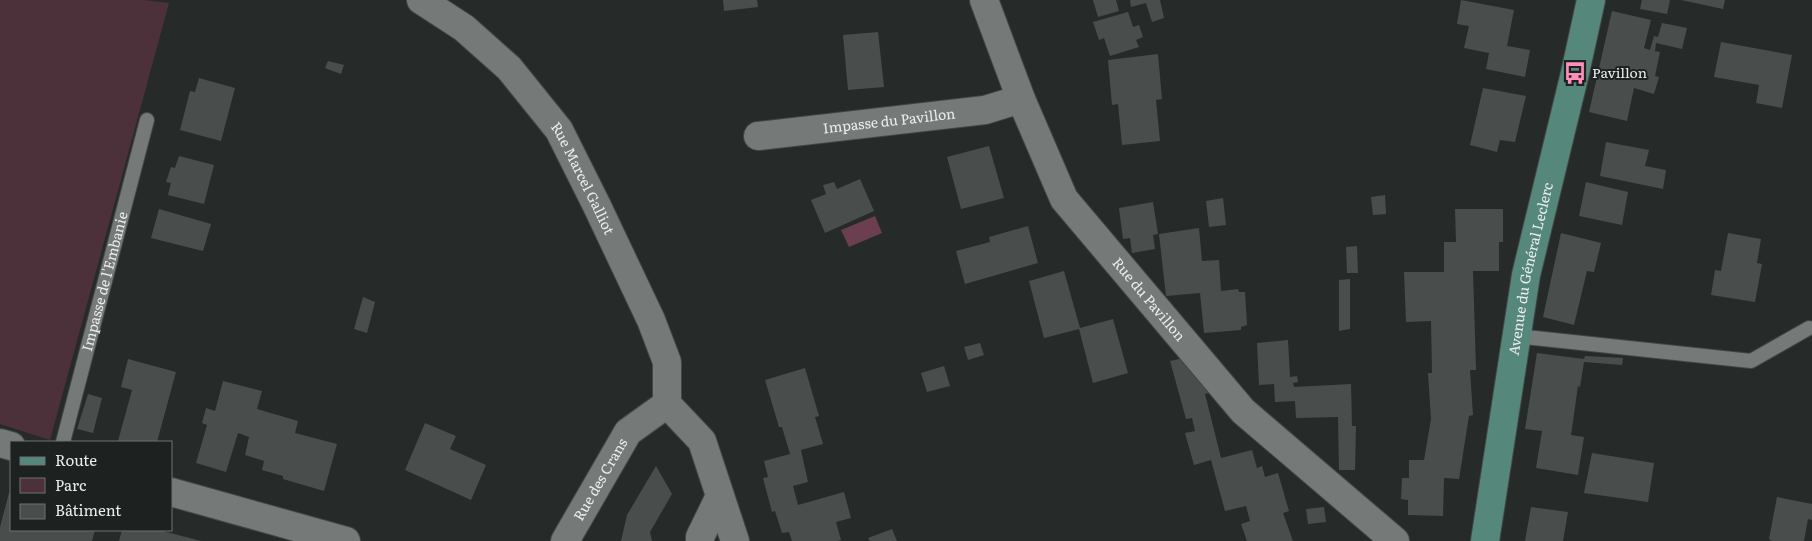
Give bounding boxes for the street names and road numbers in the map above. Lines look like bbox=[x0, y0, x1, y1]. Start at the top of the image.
street label: Impasse du Pavillon bbox=[822, 102, 956, 137]
street label: Rue Marcel Galliot bbox=[547, 117, 620, 238]
street label: Avenue du Général Leclerc bbox=[1503, 180, 1557, 357]
street label: Impasse de l'Embanie bbox=[76, 209, 132, 353]
street label: Rue du Pavillon bbox=[1109, 253, 1191, 345]
street label: Rue des Crans bbox=[568, 434, 631, 524]

